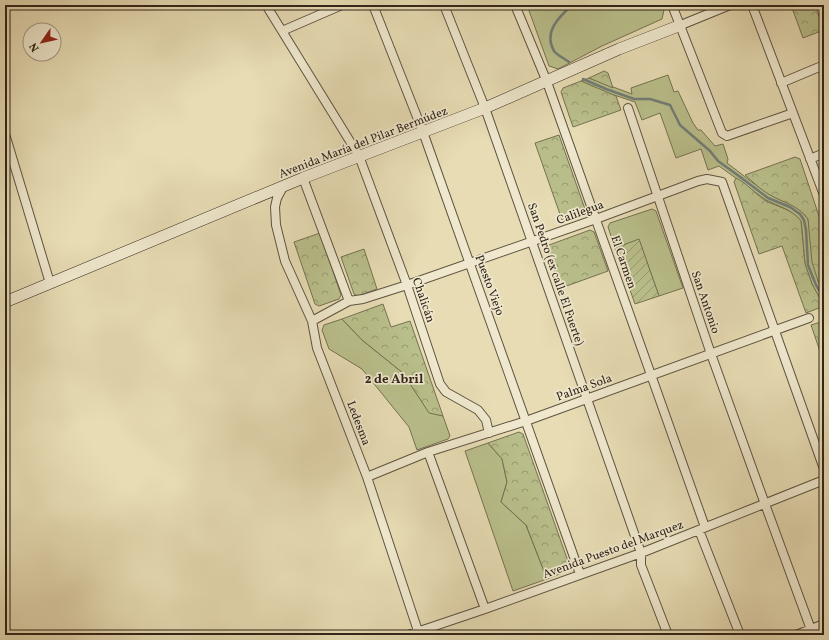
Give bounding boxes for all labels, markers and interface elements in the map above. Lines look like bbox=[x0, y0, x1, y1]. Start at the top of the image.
north arrow bbox=[22, 22, 62, 62]
text: N bbox=[26, 39, 43, 54]
street label: Avenida María del Pilar Bermúdez bbox=[277, 103, 450, 183]
street label: Calilegua bbox=[555, 197, 606, 229]
street label: San Pedro (ex calle El Fuerte) bbox=[523, 201, 587, 348]
street label: El Carmen bbox=[606, 233, 640, 291]
street label: Puesto Viejo bbox=[471, 253, 507, 318]
street label: San Antonio bbox=[687, 269, 723, 336]
street label: Chalicán bbox=[408, 276, 438, 325]
district label: 2 de Abril bbox=[365, 371, 424, 389]
street label: Palma Sola bbox=[554, 371, 614, 405]
street label: Ledesma bbox=[342, 399, 374, 448]
street label: Avenida Puesto del Marquez bbox=[541, 517, 686, 583]

